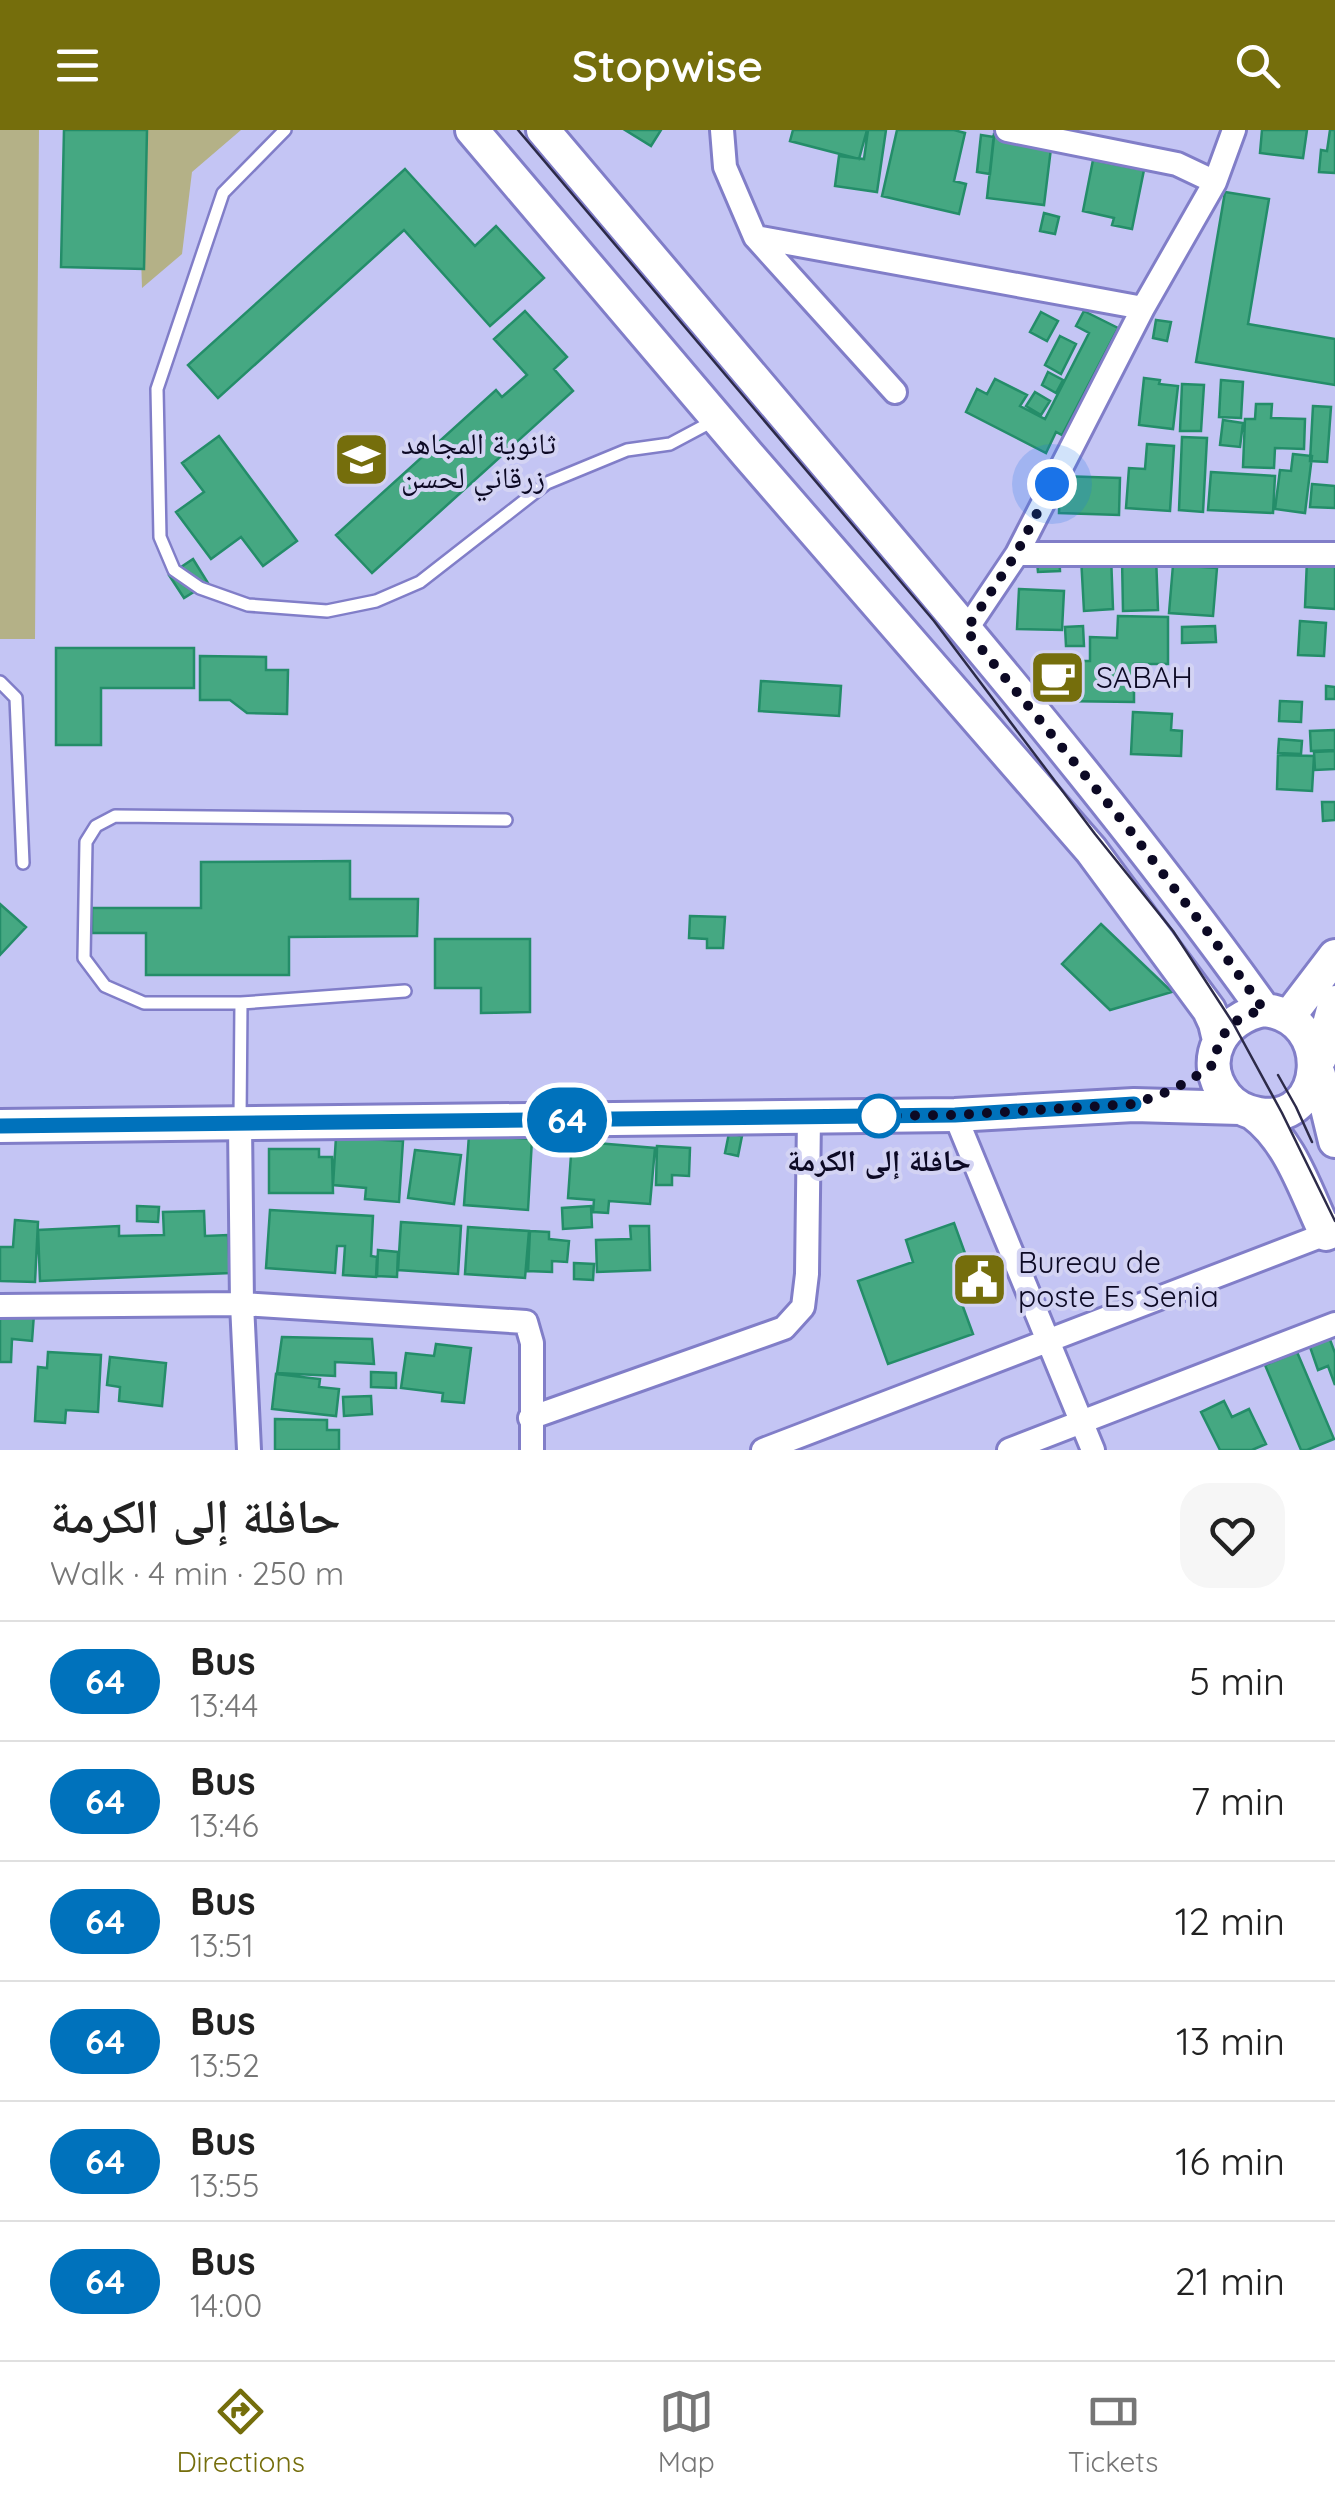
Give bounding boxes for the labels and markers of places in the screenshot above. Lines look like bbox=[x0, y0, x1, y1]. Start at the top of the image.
place label: ثانوية المجاهد زرقاني لحسن bbox=[401, 424, 556, 502]
school or university icon: ثانوية المجاهد زرقاني لحسن bbox=[332, 430, 392, 490]
cafe icon: SABAH bbox=[1027, 647, 1087, 707]
place label: SABAH bbox=[1096, 658, 1193, 696]
marker: حافلة إلى الكرمة bbox=[858, 1095, 900, 1137]
place label: حافلة إلى الكرمة bbox=[787, 1141, 971, 1180]
place label: Bureau de poste Es Senia bbox=[1018, 1243, 1219, 1315]
public building icon: Bureau de poste Es Senia bbox=[949, 1249, 1009, 1309]

